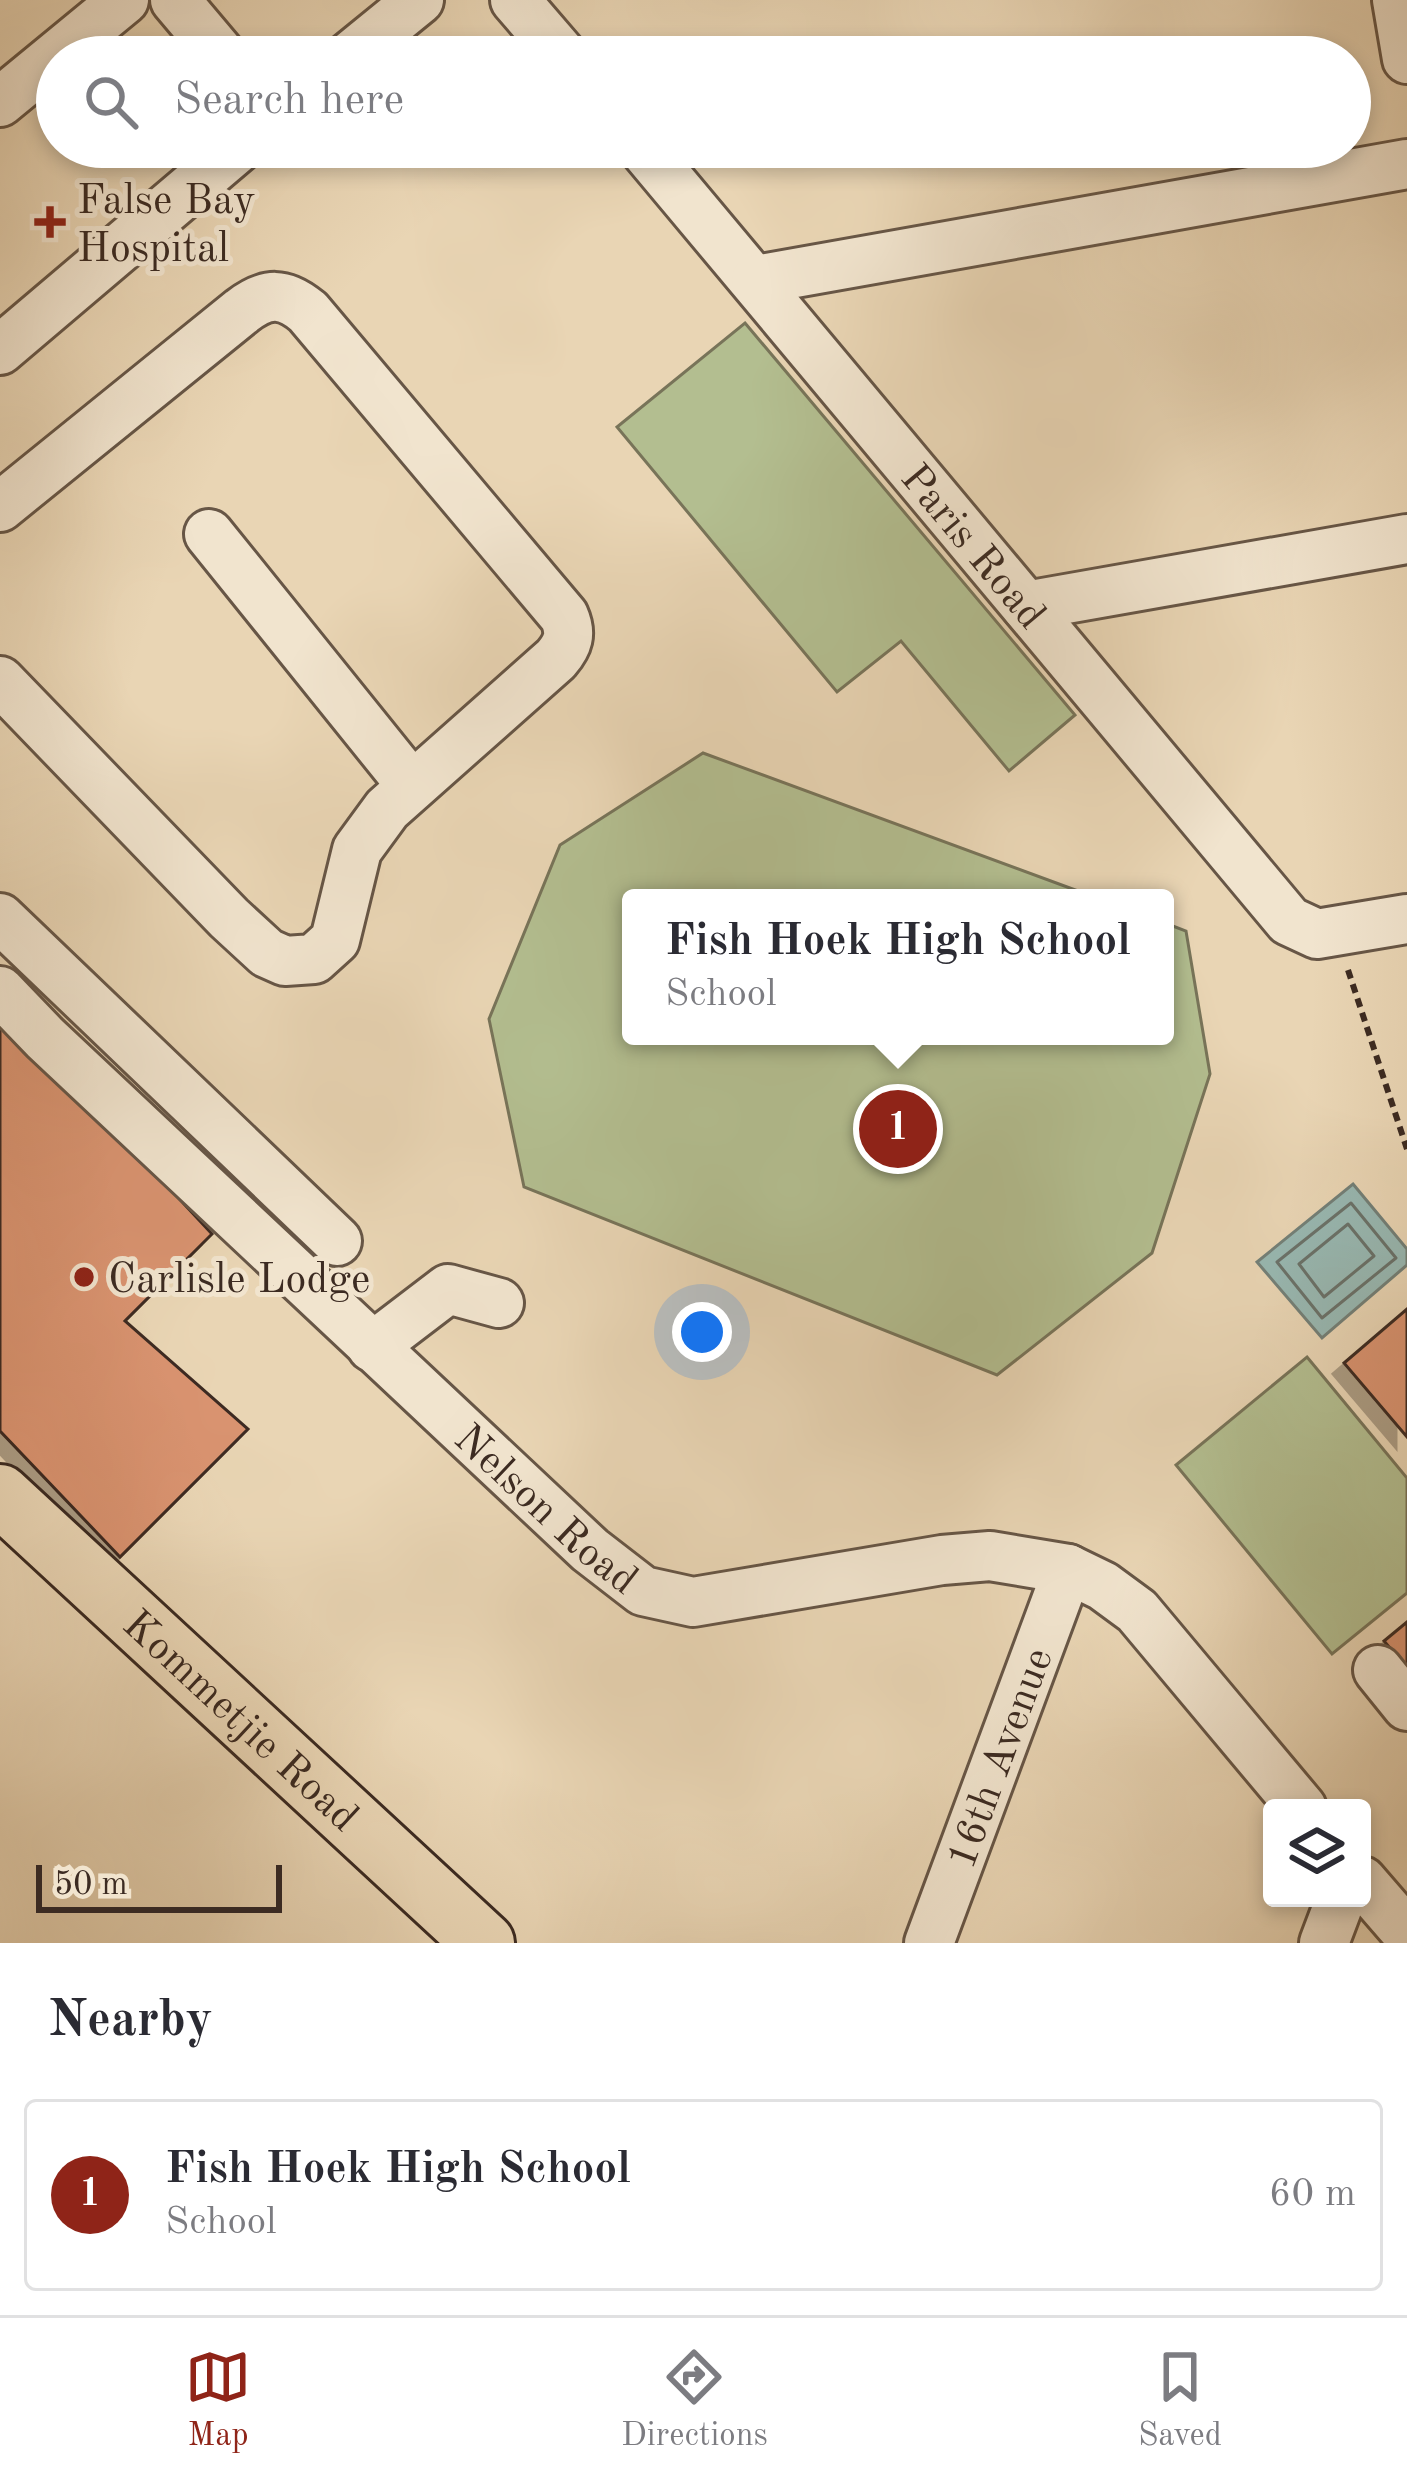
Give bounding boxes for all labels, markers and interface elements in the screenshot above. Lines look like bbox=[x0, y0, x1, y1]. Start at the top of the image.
search box bbox=[36, 36, 1371, 168]
icon: search bbox=[78, 69, 144, 135]
text: Search here bbox=[174, 79, 404, 124]
place label: False Bay Hospital bbox=[77, 181, 255, 271]
marker: False Bay Hospital bbox=[34, 206, 66, 238]
street label: Paris Road bbox=[892, 458, 1052, 638]
popup bbox=[622, 889, 1174, 1045]
text: Fish Hoek High School bbox=[665, 920, 1131, 965]
text: School bbox=[665, 975, 777, 1014]
pin: 1 bbox=[859, 1084, 937, 1174]
place label: Carlisle Lodge bbox=[108, 1260, 370, 1302]
marker: Carlisle Lodge bbox=[71, 1264, 97, 1290]
your location bbox=[672, 1302, 732, 1362]
street label: Nelson Road bbox=[445, 1418, 644, 1604]
street label: Kommetjie Road bbox=[114, 1604, 365, 1840]
street label: 16th Avenue bbox=[942, 1643, 1062, 1875]
map controls bbox=[1263, 1799, 1371, 1907]
button: layers bbox=[1263, 1799, 1371, 1907]
scale bar bbox=[36, 1859, 282, 1912]
text: 50 m bbox=[54, 1869, 128, 1902]
text: Nearby bbox=[48, 1996, 213, 2047]
text: Fish Hoek High School bbox=[165, 2148, 631, 2193]
text: 1 bbox=[79, 2175, 101, 2214]
text: 60 m bbox=[1269, 2175, 1356, 2214]
text: School bbox=[165, 2203, 277, 2242]
tab: Map bbox=[185, 2344, 251, 2457]
tab: Directions bbox=[621, 2344, 768, 2457]
tab: Saved bbox=[1138, 2344, 1222, 2457]

